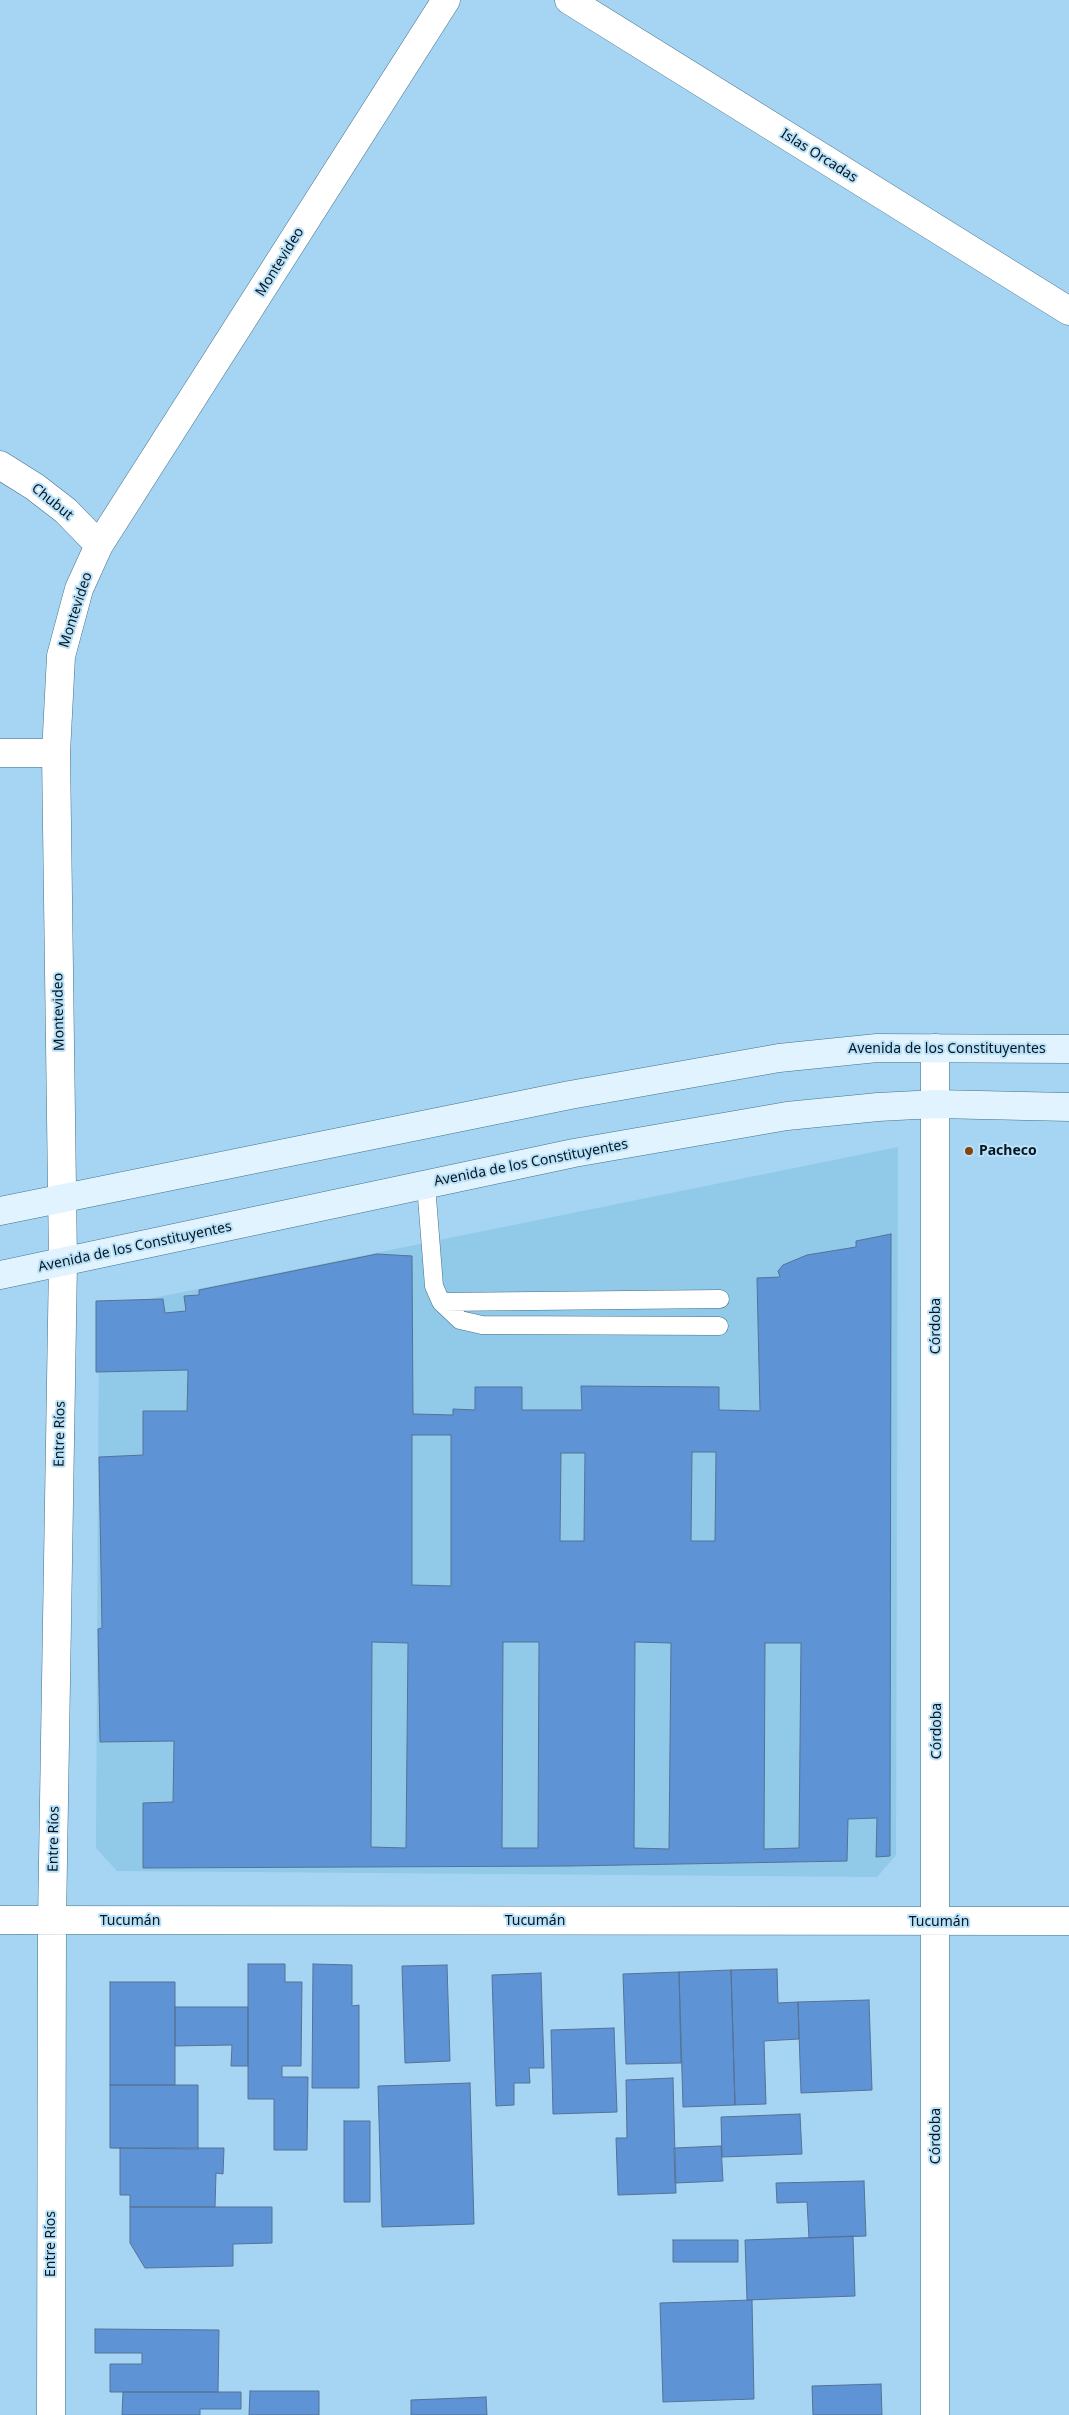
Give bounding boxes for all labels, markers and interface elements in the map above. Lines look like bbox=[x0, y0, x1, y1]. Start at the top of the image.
street label: Islas Orcadas bbox=[777, 126, 861, 186]
street label: Montevideo bbox=[252, 224, 308, 300]
street label: Chubut bbox=[28, 480, 76, 524]
street label: Montevideo bbox=[56, 570, 96, 650]
street label: Montevideo bbox=[50, 973, 68, 1051]
street label: Avenida de los Constituyentes bbox=[848, 1041, 1046, 1057]
street label: Avenida de los Constituyentes bbox=[433, 1136, 629, 1190]
place label: Pacheco bbox=[979, 1143, 1037, 1159]
marker: Pacheco bbox=[963, 1145, 975, 1157]
street label: Avenida de los Constituyentes bbox=[37, 1218, 233, 1276]
street label: Córdoba bbox=[928, 1298, 944, 1354]
street label: Entre Ríos bbox=[51, 1401, 69, 1467]
street label: Córdoba bbox=[929, 1703, 945, 1759]
street label: Entre Ríos bbox=[45, 1806, 63, 1872]
street label: Tucumán bbox=[100, 1913, 160, 1929]
street label: Tucumán bbox=[505, 1913, 565, 1929]
street label: Tucumán bbox=[909, 1914, 969, 1930]
street label: Córdoba bbox=[928, 2108, 944, 2164]
street label: Entre Ríos bbox=[43, 2211, 59, 2277]

